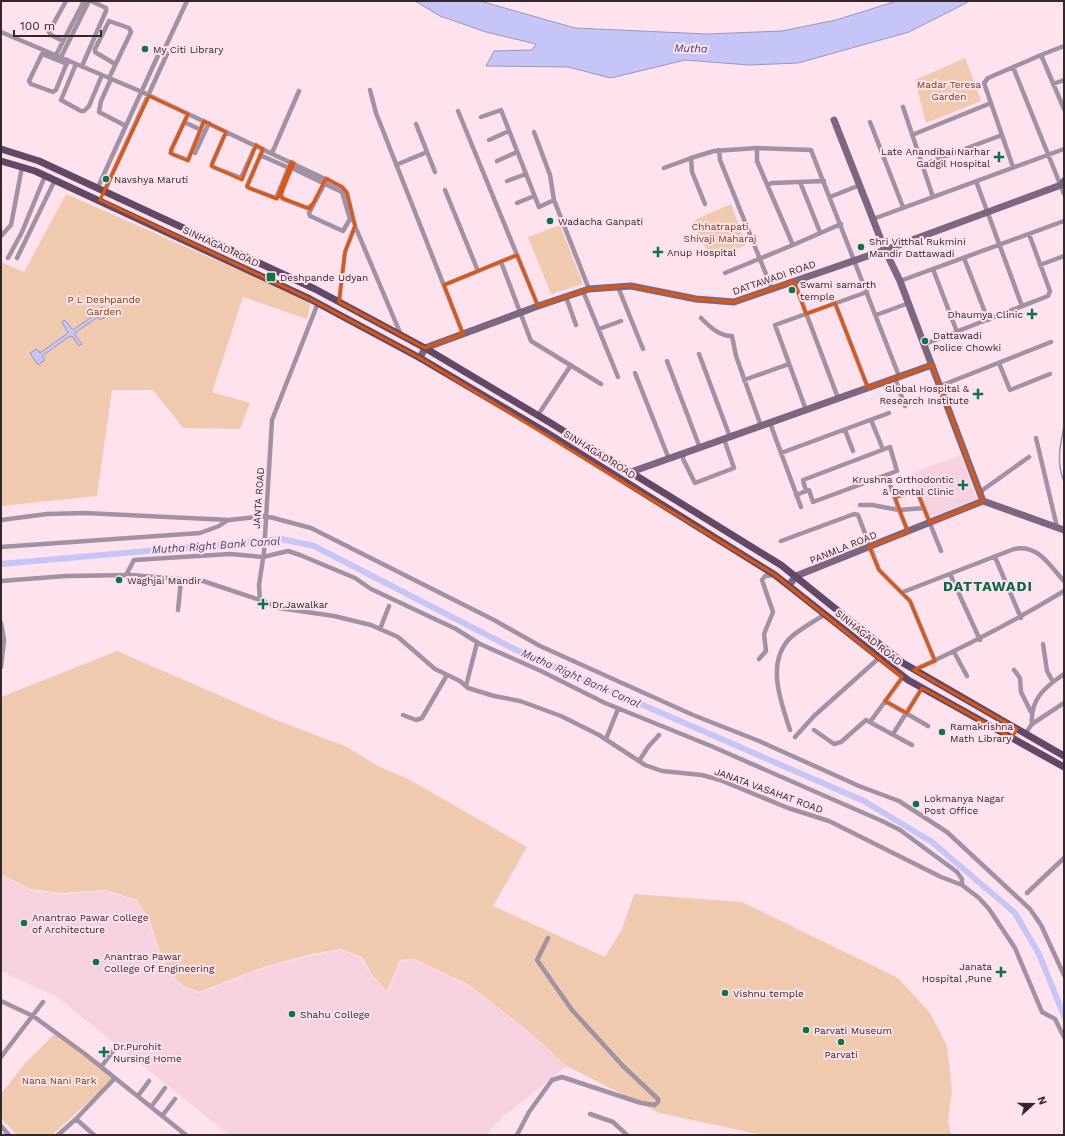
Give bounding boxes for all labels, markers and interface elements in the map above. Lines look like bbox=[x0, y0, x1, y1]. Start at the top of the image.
scale bar bbox=[14, 12, 101, 38]
text: 100 m bbox=[20, 19, 55, 33]
water label: Mutha bbox=[674, 41, 708, 56]
marker: My Citi Library bbox=[140, 44, 150, 54]
place label: My Citi Library bbox=[153, 44, 224, 55]
park label: Madar Teresa Garden bbox=[917, 79, 982, 102]
place label: Late Anandibai Narhar Gadgil Hospital bbox=[881, 146, 990, 169]
marker: Late Anandibai Narhar Gadgil Hospital bbox=[993, 151, 1005, 163]
marker: Navshya Maruti bbox=[101, 174, 111, 184]
place label: Navshya Maruti bbox=[114, 174, 188, 185]
marker: Wadacha Ganpati bbox=[545, 216, 555, 226]
place label: Wadacha Ganpati bbox=[558, 216, 643, 227]
park label: Chhatrapati Shivaji Maharaj bbox=[684, 221, 756, 244]
street label: SINHAGAD ROAD bbox=[181, 224, 261, 269]
place label: Shri Vitthal Rukmini Mandir Dattawadi bbox=[869, 236, 966, 259]
marker: Shri Vitthal Rukmini Mandir Dattawadi bbox=[856, 242, 866, 252]
marker: Anup Hospital bbox=[652, 246, 664, 258]
place label: Anup Hospital bbox=[667, 247, 736, 258]
street label: DATTAWADI ROAD bbox=[731, 258, 817, 297]
marker: Deshpande Udyan bbox=[265, 271, 277, 283]
place label: Deshpande Udyan bbox=[280, 272, 368, 283]
place label: Swami samarth temple bbox=[800, 279, 876, 302]
marker: Swami samarth temple bbox=[787, 285, 797, 295]
park label: P L Deshpande Garden bbox=[68, 294, 141, 317]
marker: Dhaumya Clinic bbox=[1026, 308, 1038, 320]
place label: Dhaumya Clinic bbox=[948, 309, 1023, 320]
place label: Dattawadi Police Chowki bbox=[933, 330, 1001, 353]
marker: Dattawadi Police Chowki bbox=[920, 336, 930, 346]
place label: Global Hospital & Research Institute bbox=[879, 383, 970, 406]
marker: Global Hospital & Research Institute bbox=[972, 388, 984, 400]
street label: SINHAGAD ROAD bbox=[562, 428, 638, 481]
street label: JANTA ROAD bbox=[251, 467, 266, 529]
place label: Krushna Orthodontic & Dental Clinic bbox=[852, 474, 954, 497]
marker: Krushna Orthodontic & Dental Clinic bbox=[957, 479, 969, 491]
street label: PANMLA ROAD bbox=[808, 529, 878, 566]
water label: Mutha Right Bank Canal bbox=[151, 534, 282, 556]
marker: Waghjai Mandir bbox=[114, 575, 124, 585]
place label: Waghjai Mandir bbox=[127, 575, 201, 586]
district label: DATTAWADI bbox=[943, 578, 1033, 594]
marker: Dr.Jawalkar bbox=[257, 598, 269, 610]
place label: Dr.Jawalkar bbox=[272, 599, 328, 610]
street label: SINHAGAD ROAD bbox=[833, 607, 904, 668]
water label: Mutha Right Bank Canal bbox=[519, 646, 643, 711]
place label: Ramakrishna Math Library bbox=[950, 721, 1014, 744]
marker: Ramakrishna Math Library bbox=[937, 727, 947, 737]
street label: JANATA VASAHAT ROAD bbox=[713, 766, 825, 815]
place label: Lokmanya Nagar Post Office bbox=[924, 793, 1005, 816]
marker: Lokmanya Nagar Post Office bbox=[911, 799, 921, 809]
place label: Anantrao Pawar College of Architecture bbox=[32, 912, 149, 935]
marker: Anantrao Pawar College of Architecture bbox=[19, 918, 29, 928]
place label: Anantrao Pawar College Of Engineering bbox=[104, 951, 215, 974]
marker: Anantrao Pawar College Of Engineering bbox=[91, 957, 101, 967]
place label: Janata Hospital ,Pune bbox=[922, 961, 992, 984]
marker: Janata Hospital ,Pune bbox=[995, 966, 1007, 978]
marker: Vishnu temple bbox=[720, 988, 730, 998]
place label: Vishnu temple bbox=[733, 988, 804, 999]
marker: Shahu College bbox=[287, 1009, 297, 1019]
place label: Shahu College bbox=[300, 1009, 370, 1020]
marker: Parvati Museum bbox=[801, 1025, 811, 1035]
place label: Parvati Museum bbox=[814, 1025, 892, 1036]
marker: Parvati bbox=[836, 1037, 846, 1047]
place label: Dr.Purohit Nursing Home bbox=[113, 1041, 182, 1064]
marker: Dr.Purohit Nursing Home bbox=[98, 1046, 110, 1058]
place label: Parvati bbox=[824, 1049, 858, 1060]
park label: Nana Nani Park bbox=[22, 1075, 97, 1086]
north arrow bbox=[1013, 1084, 1053, 1124]
text: N bbox=[1034, 1094, 1049, 1107]

